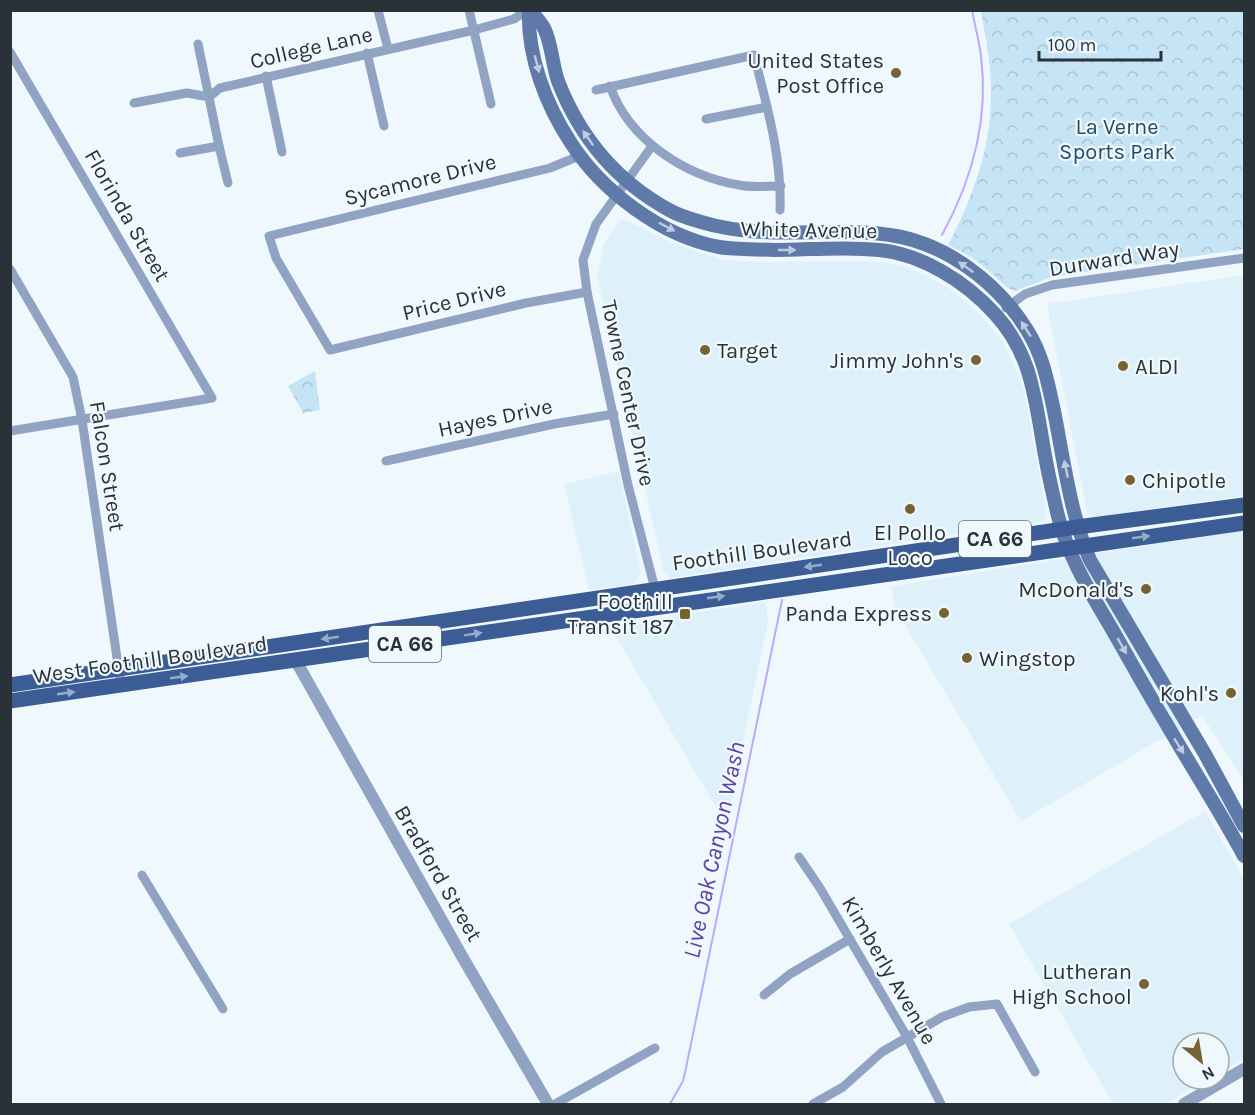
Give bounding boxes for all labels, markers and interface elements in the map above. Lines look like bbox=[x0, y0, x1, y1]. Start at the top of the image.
street label: College Lane bbox=[247, 21, 375, 75]
scale bar bbox=[1039, 24, 1160, 62]
text: 100 m bbox=[1048, 34, 1096, 56]
place label: United States Post Office bbox=[747, 48, 884, 99]
one-way arrow bbox=[532, 55, 542, 73]
marker: United States Post Office bbox=[889, 66, 903, 80]
park label: La Verne Sports Park bbox=[1059, 114, 1175, 165]
one-way arrow bbox=[582, 131, 594, 147]
street label: Florinda Street bbox=[79, 145, 175, 286]
street label: Sycamore Drive bbox=[342, 149, 499, 211]
street label: White Avenue bbox=[740, 216, 878, 244]
one-way arrow bbox=[658, 222, 675, 232]
street label: Durward Way bbox=[1047, 236, 1181, 282]
one-way arrow bbox=[777, 245, 796, 255]
one-way arrow bbox=[958, 262, 974, 273]
street label: Price Drive bbox=[400, 276, 509, 326]
street label: Towne Center Drive bbox=[596, 298, 660, 488]
one-way arrow bbox=[1021, 321, 1032, 337]
place label: Target bbox=[717, 338, 778, 364]
marker: Target bbox=[698, 343, 712, 357]
place label: Jimmy John's bbox=[830, 348, 964, 374]
marker: Jimmy John's bbox=[969, 353, 983, 367]
place label: ALDI bbox=[1135, 354, 1179, 380]
marker: ALDI bbox=[1116, 359, 1130, 373]
street label: Hayes Drive bbox=[436, 393, 555, 443]
street label: Falcon Street bbox=[84, 399, 130, 533]
one-way arrow bbox=[1061, 459, 1070, 478]
place label: Chipotle bbox=[1142, 468, 1226, 494]
marker: Chipotle bbox=[1123, 473, 1137, 487]
marker: El Pollo Loco bbox=[903, 502, 917, 516]
place label: El Pollo Loco bbox=[874, 520, 946, 571]
road number: CA 66 bbox=[959, 521, 1031, 557]
street label: Foothill Boulevard bbox=[671, 526, 854, 576]
one-way arrow bbox=[1132, 532, 1151, 541]
one-way arrow bbox=[803, 561, 822, 570]
place label: McDonald's bbox=[1018, 577, 1134, 603]
marker: McDonald's bbox=[1139, 582, 1153, 596]
place label: Foothill Transit 187 bbox=[568, 589, 673, 640]
one-way arrow bbox=[706, 593, 725, 602]
place label: Panda Express bbox=[785, 601, 932, 627]
marker: Panda Express bbox=[937, 606, 951, 620]
marker: Foothill Transit 187 bbox=[678, 607, 692, 621]
road number: CA 66 bbox=[369, 626, 441, 662]
one-way arrow bbox=[463, 629, 482, 638]
street label: West Foothill Boulevard bbox=[31, 631, 269, 689]
one-way arrow bbox=[321, 634, 340, 643]
one-way arrow bbox=[1116, 638, 1127, 654]
place label: Wingstop bbox=[979, 646, 1076, 672]
marker: Wingstop bbox=[960, 651, 974, 665]
one-way arrow bbox=[170, 672, 189, 681]
place label: Kohl's bbox=[1160, 681, 1219, 707]
marker: Kohl's bbox=[1224, 686, 1238, 700]
one-way arrow bbox=[56, 689, 75, 698]
one-way arrow bbox=[1174, 738, 1185, 754]
water label: Live Oak Canyon Wash bbox=[677, 739, 751, 961]
street label: Bradford Street bbox=[389, 801, 488, 946]
street label: Kimberly Avenue bbox=[836, 892, 942, 1049]
place label: Lutheran High School bbox=[1012, 959, 1132, 1010]
marker: Lutheran High School bbox=[1137, 977, 1151, 991]
north arrow bbox=[1171, 1031, 1231, 1091]
text: N bbox=[1199, 1062, 1218, 1085]

